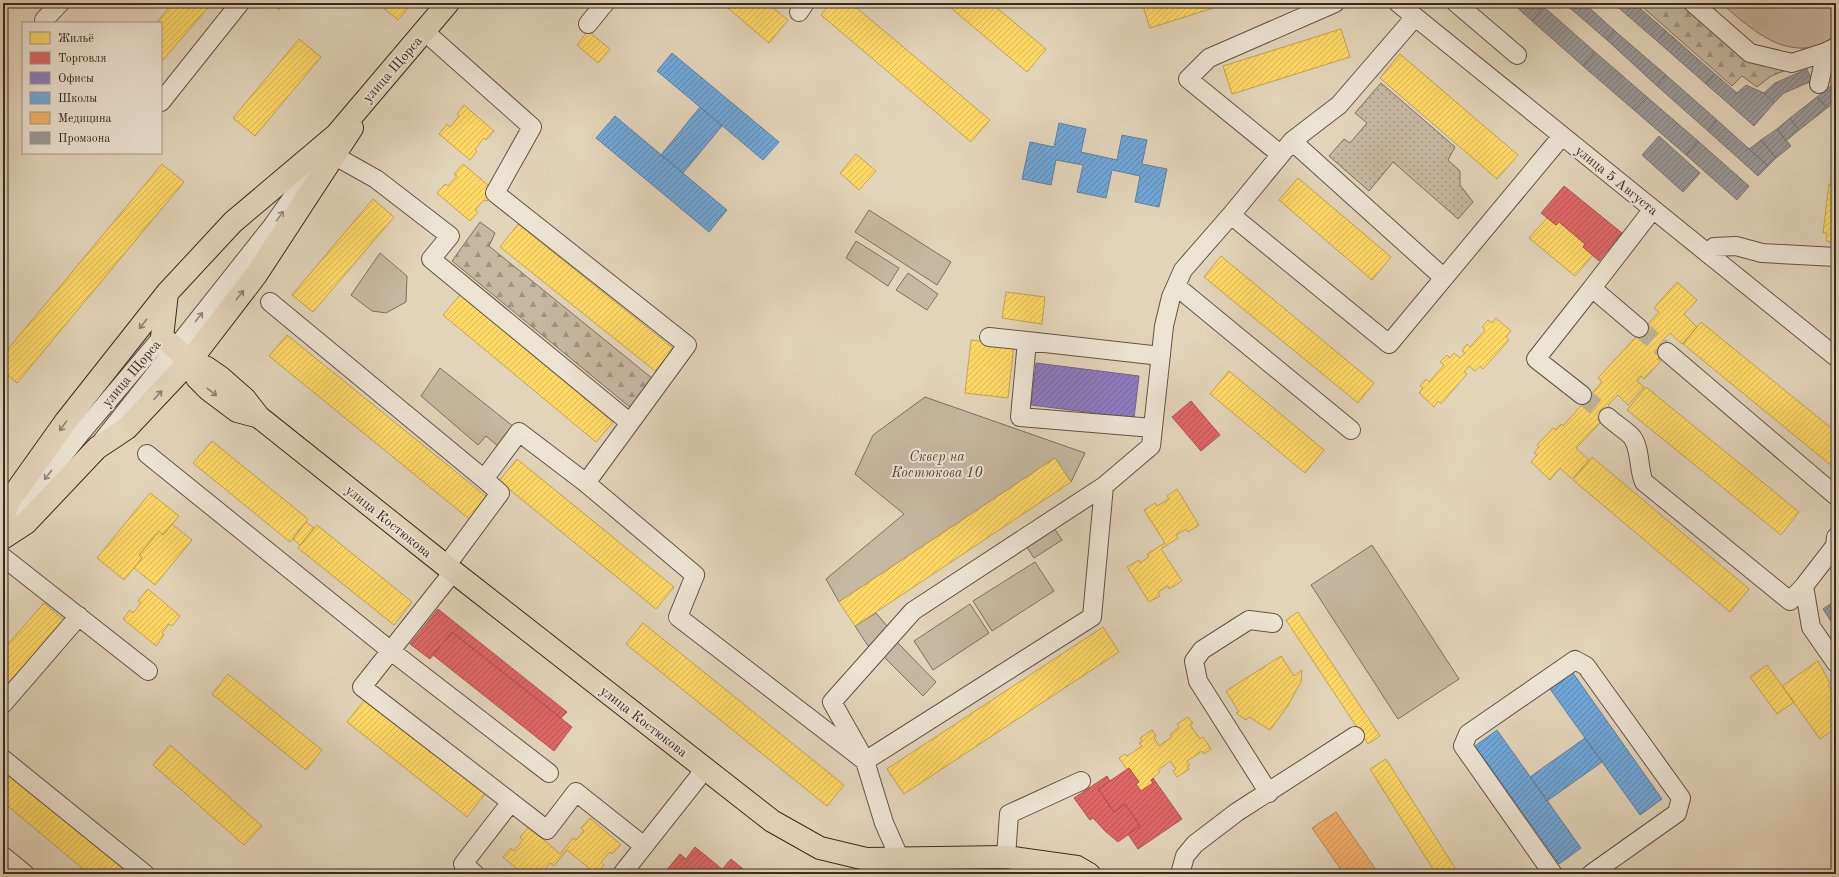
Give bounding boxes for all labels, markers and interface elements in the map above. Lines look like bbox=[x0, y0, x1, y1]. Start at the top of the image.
legend bbox=[22, 22, 162, 154]
text: Жильё bbox=[58, 33, 94, 45]
street label: улица Щорса bbox=[360, 34, 425, 105]
text: Торговля bbox=[58, 53, 107, 65]
text: Офисы bbox=[58, 73, 94, 85]
text: Школы bbox=[58, 93, 97, 105]
text: Медицина bbox=[58, 113, 112, 125]
text: Промзона bbox=[58, 133, 110, 145]
street label: улица 5 Августа bbox=[1572, 143, 1660, 218]
one-way arrow bbox=[276, 210, 284, 221]
one-way arrow bbox=[236, 289, 245, 300]
one-way arrow bbox=[194, 312, 203, 323]
one-way arrow bbox=[139, 318, 147, 329]
street label: улица Щорса bbox=[100, 337, 164, 410]
one-way arrow bbox=[206, 387, 217, 396]
one-way arrow bbox=[153, 390, 162, 400]
one-way arrow bbox=[59, 420, 67, 431]
park label: Сквер на Костюкова 10 bbox=[890, 450, 983, 480]
one-way arrow bbox=[43, 469, 52, 480]
street label: улица Костюкова bbox=[343, 483, 434, 561]
street label: улица Костюкова bbox=[597, 683, 690, 760]

